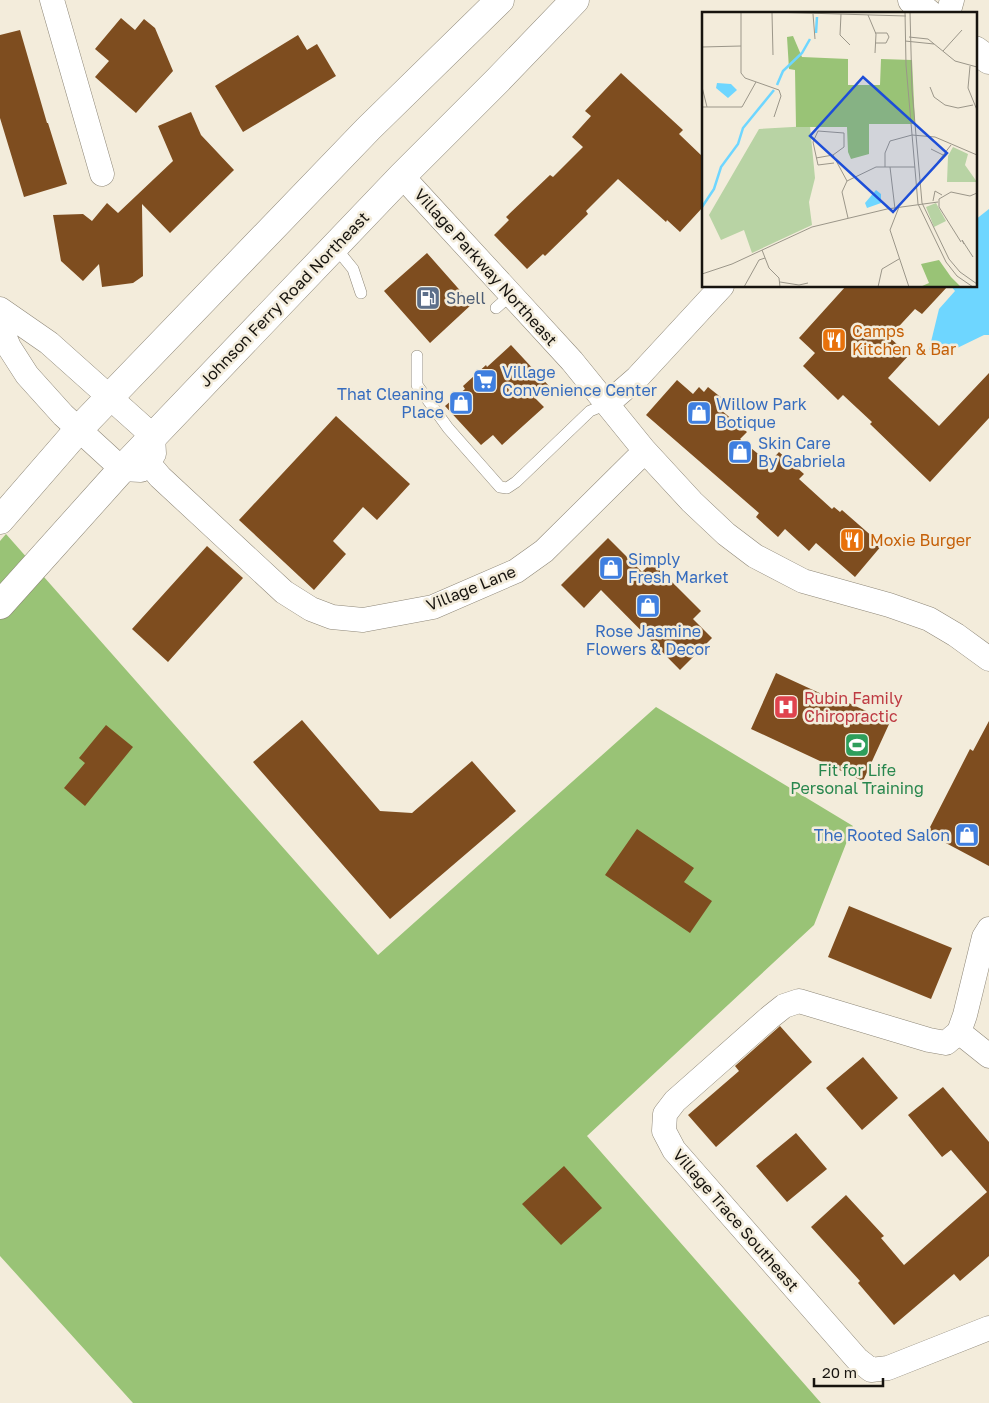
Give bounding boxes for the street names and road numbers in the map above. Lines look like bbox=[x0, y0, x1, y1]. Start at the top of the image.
street label: Village Parkway Northeast bbox=[410, 184, 562, 350]
street label: Johnson Ferry Road Northeast bbox=[195, 207, 373, 391]
street label: Village Lane bbox=[423, 561, 519, 615]
street label: Village Trace Southeast bbox=[669, 1145, 803, 1295]

